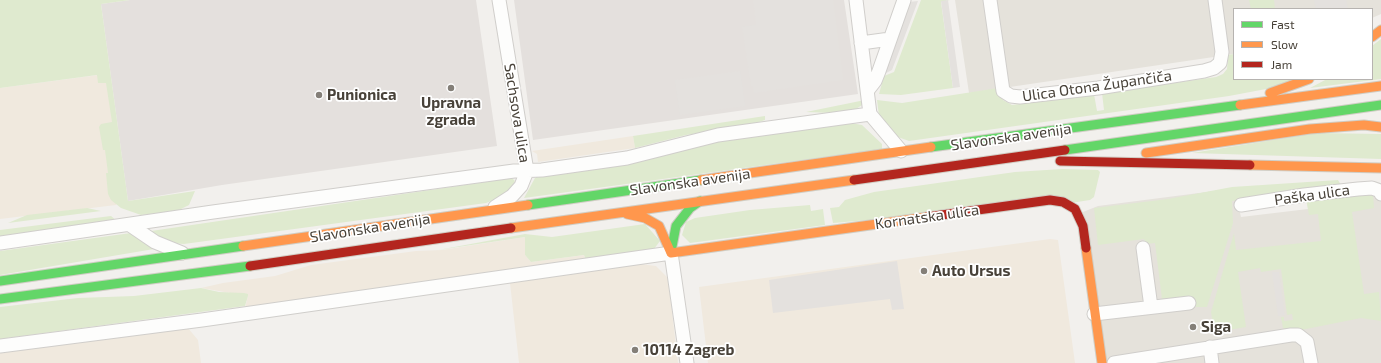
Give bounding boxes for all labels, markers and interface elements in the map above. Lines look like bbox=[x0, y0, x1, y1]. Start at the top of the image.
legend bbox=[1233, 8, 1373, 80]
text: Fast bbox=[1271, 17, 1294, 31]
text: Slow bbox=[1271, 37, 1298, 51]
text: Jam bbox=[1271, 57, 1292, 71]
street label: Sachsova ulica bbox=[500, 62, 534, 164]
street label: Ulica Otona Župančiča bbox=[1021, 67, 1173, 105]
marker: Upravna zgrada bbox=[446, 83, 456, 93]
place label: Punionica bbox=[327, 86, 397, 104]
marker: Punionica bbox=[314, 90, 324, 100]
place label: Upravna zgrada bbox=[421, 94, 481, 129]
street label: Slavonska avenija bbox=[950, 120, 1072, 154]
street label: Slavonska avenija bbox=[629, 165, 751, 199]
street label: Paška ulica bbox=[1273, 181, 1351, 209]
street label: Kornatska ulica bbox=[874, 201, 980, 233]
street label: Slavonska avenija bbox=[309, 210, 431, 246]
place label: Auto Ursus bbox=[932, 262, 1010, 280]
marker: Auto Ursus bbox=[919, 266, 929, 276]
place label: Siga bbox=[1201, 318, 1231, 336]
marker: Siga bbox=[1188, 322, 1198, 332]
place label: 10114 Zagreb bbox=[643, 341, 734, 359]
marker: 10114 Zagreb bbox=[630, 345, 640, 355]

